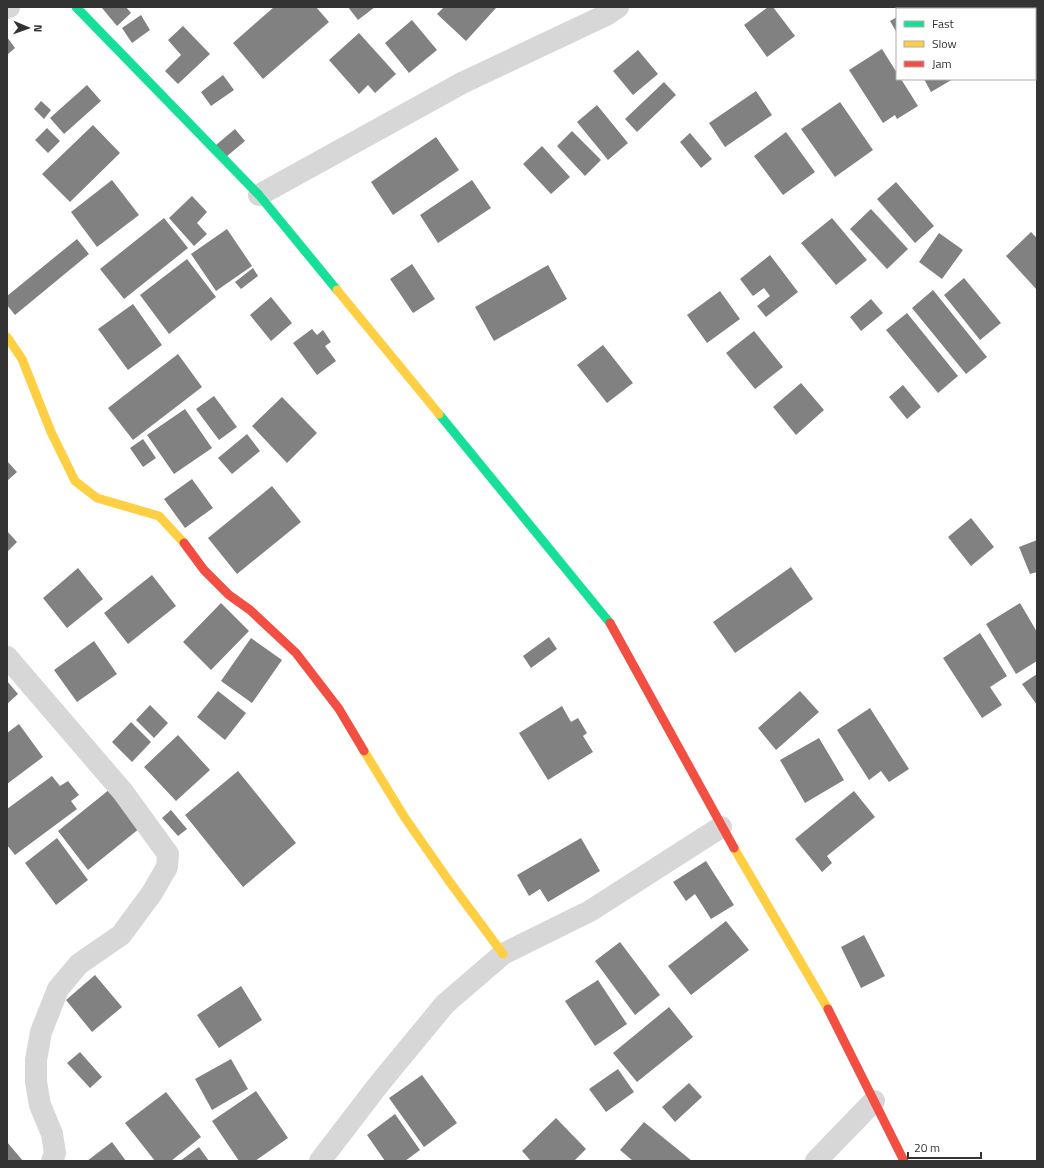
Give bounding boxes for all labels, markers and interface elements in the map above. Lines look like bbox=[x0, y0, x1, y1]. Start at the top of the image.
north arrow bbox=[8, 8, 48, 48]
legend bbox=[896, 8, 1036, 80]
text: Fast bbox=[932, 14, 955, 33]
text: N bbox=[30, 24, 46, 32]
text: Slow bbox=[932, 34, 957, 53]
text: Jam bbox=[932, 54, 952, 73]
scale bar bbox=[908, 1134, 981, 1160]
text: 20 m bbox=[914, 1138, 940, 1157]

